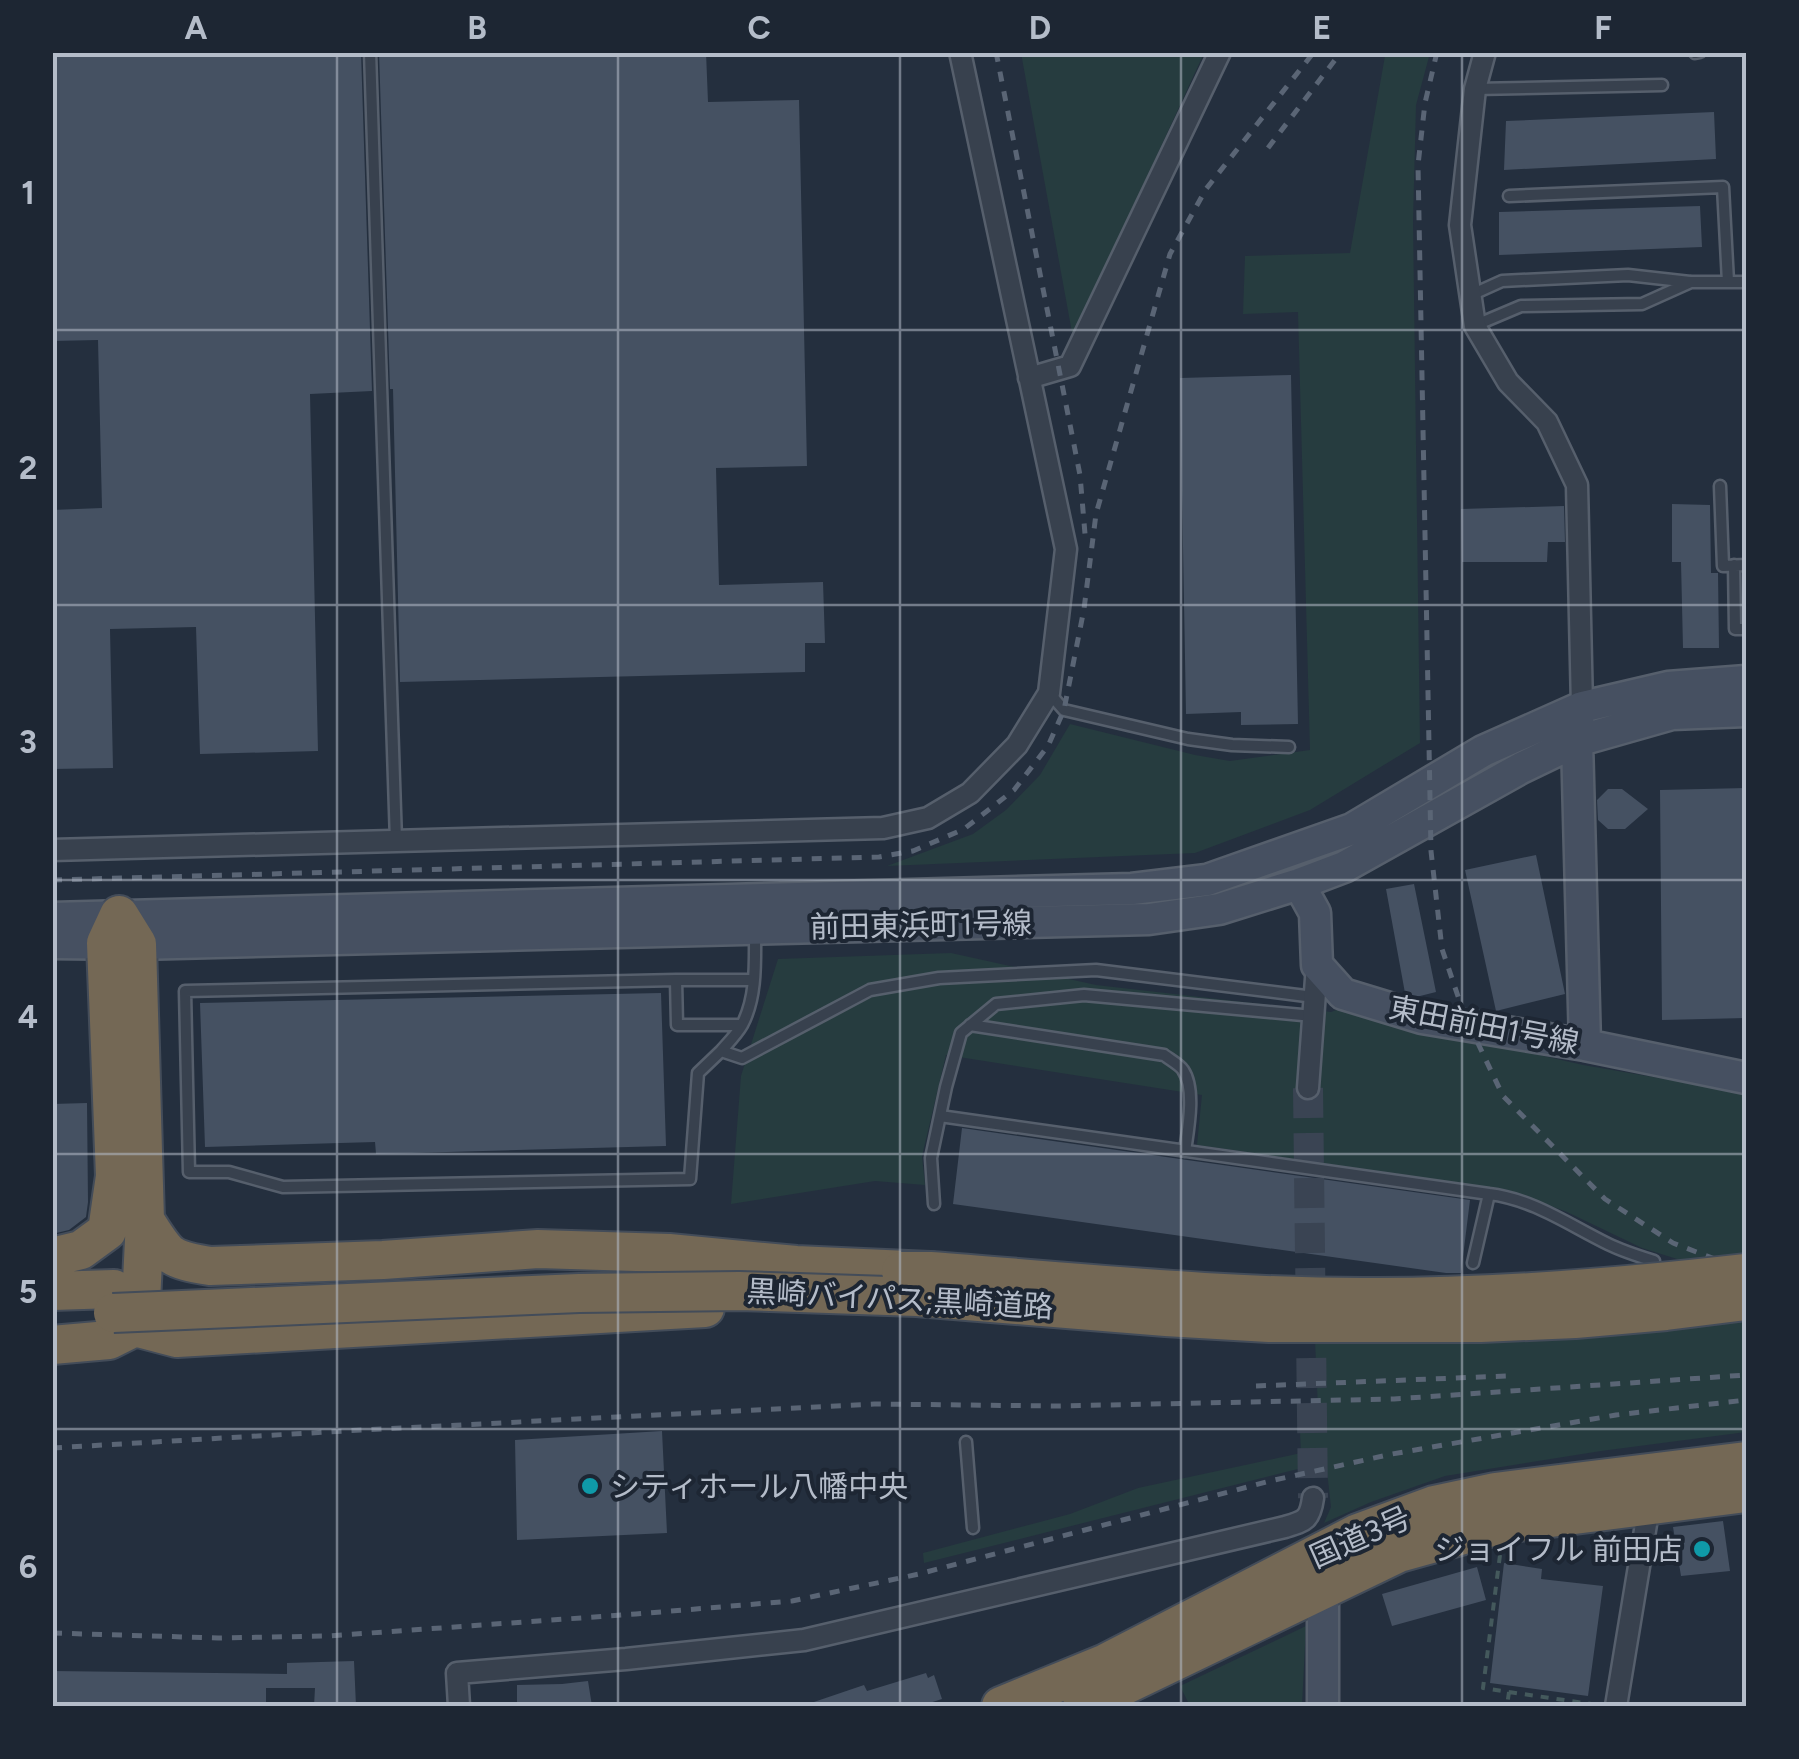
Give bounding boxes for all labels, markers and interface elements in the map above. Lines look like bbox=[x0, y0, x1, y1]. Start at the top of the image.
text: A bbox=[185, 9, 208, 47]
text: B bbox=[467, 9, 487, 47]
text: C bbox=[747, 9, 771, 47]
text: D bbox=[1029, 9, 1051, 47]
text: E bbox=[1313, 9, 1331, 47]
text: F bbox=[1594, 9, 1612, 47]
text: 1 bbox=[21, 174, 35, 212]
text: 2 bbox=[19, 449, 37, 487]
text: 3 bbox=[19, 723, 37, 761]
street label: 前田東浜町1号線 bbox=[809, 905, 1033, 945]
street label: 東田前田1号線 bbox=[1386, 988, 1582, 1062]
text: 4 bbox=[18, 998, 38, 1036]
street label: 黒崎バイパス;黒崎道路 bbox=[746, 1272, 1054, 1326]
text: 5 bbox=[19, 1273, 37, 1311]
place label: シティホール八幡中央 bbox=[610, 1468, 908, 1505]
marker: シティホール八幡中央 bbox=[579, 1475, 601, 1497]
street label: 国道3号 bbox=[1304, 1498, 1416, 1576]
place label: ジョイフル 前田店 bbox=[1435, 1531, 1682, 1568]
marker: ジョイフル 前田店 bbox=[1691, 1538, 1713, 1560]
text: 6 bbox=[19, 1548, 37, 1586]

